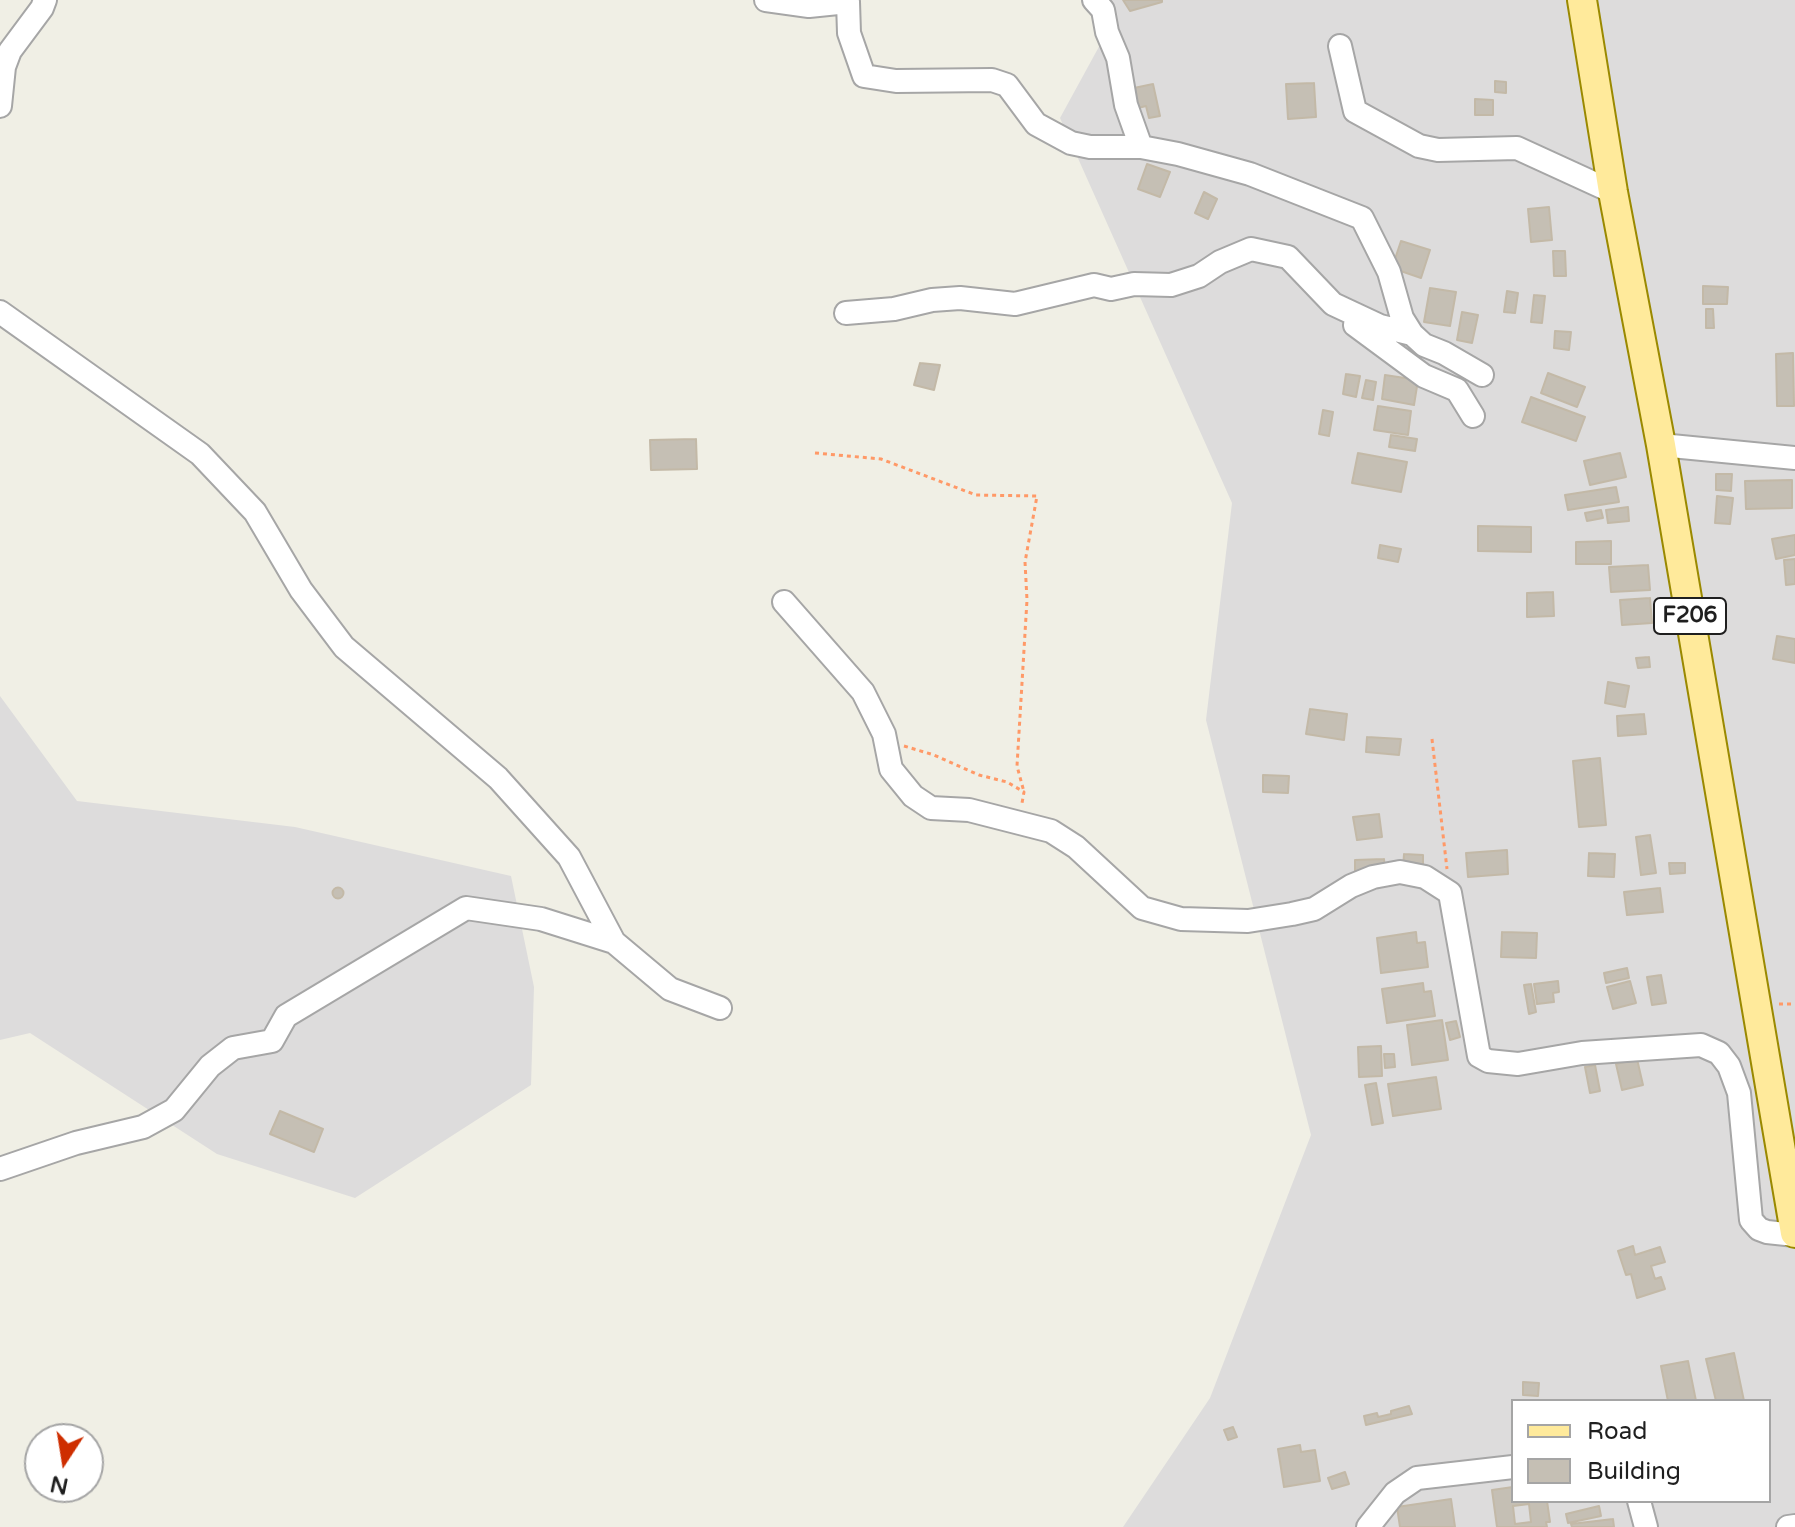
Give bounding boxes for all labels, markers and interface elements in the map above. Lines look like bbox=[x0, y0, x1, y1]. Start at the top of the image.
road number: F206 bbox=[1654, 598, 1726, 634]
legend bbox=[1511, 1399, 1771, 1503]
text: Road bbox=[1587, 1417, 1647, 1446]
north arrow bbox=[24, 1423, 104, 1503]
text: Building bbox=[1587, 1457, 1681, 1486]
text: N bbox=[48, 1470, 71, 1499]

